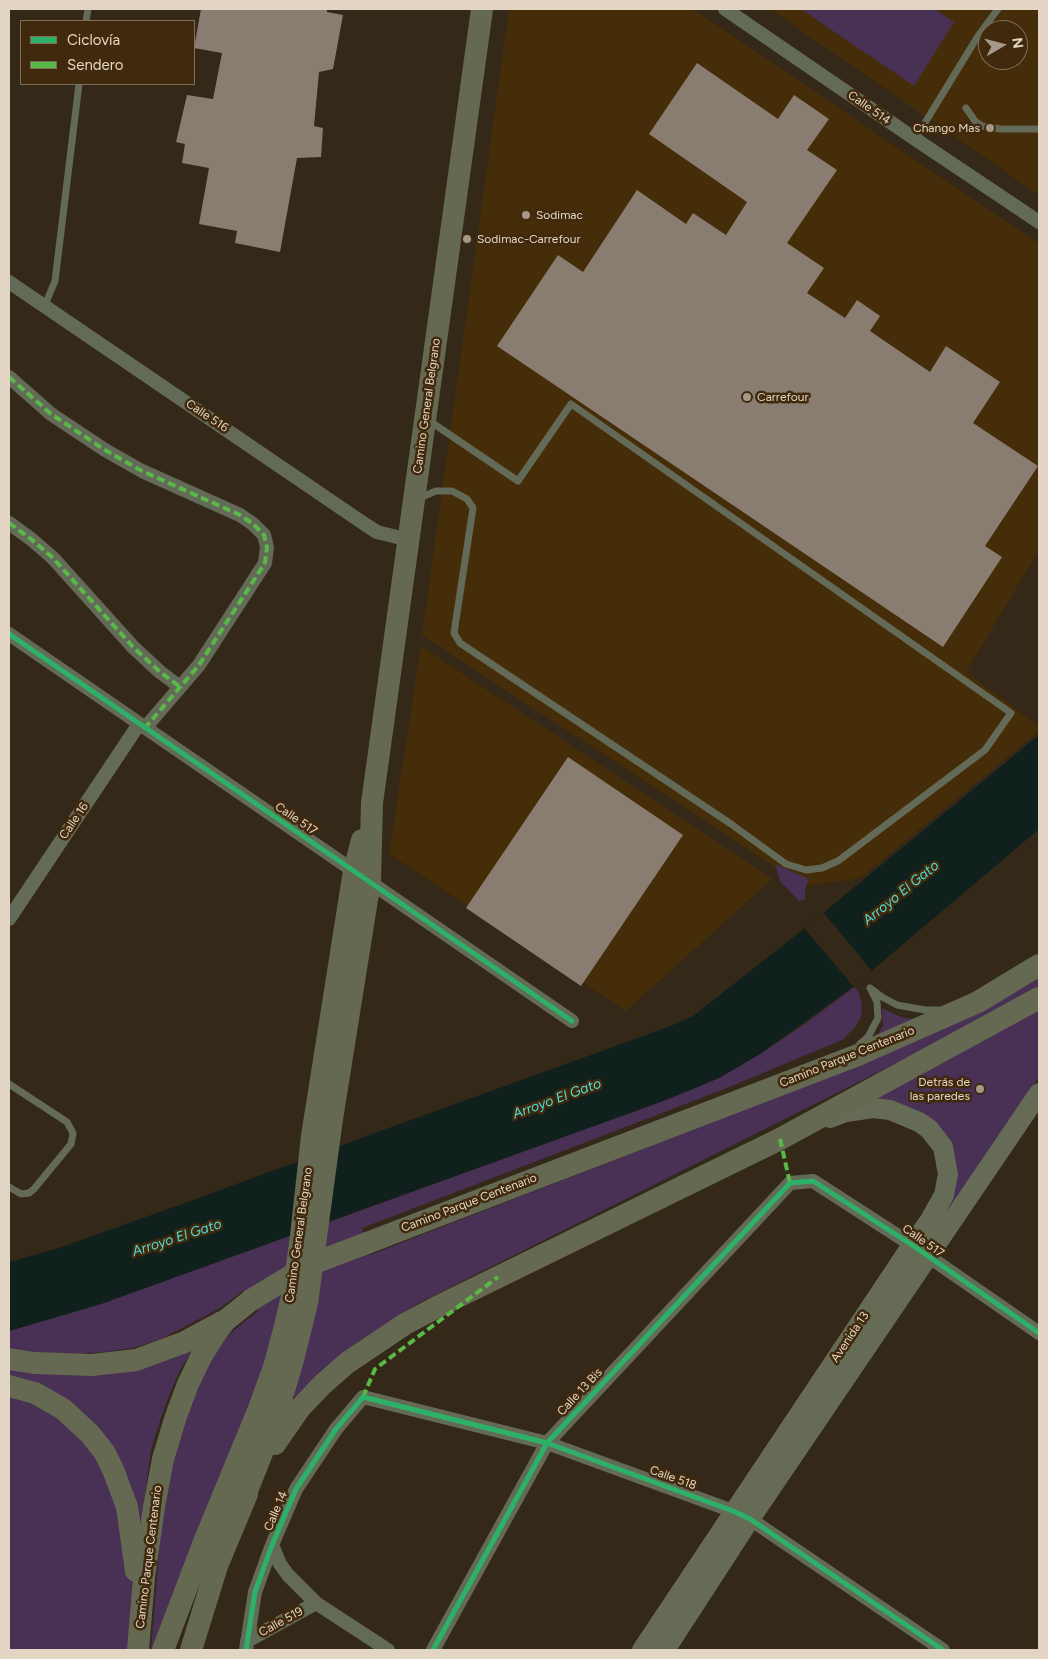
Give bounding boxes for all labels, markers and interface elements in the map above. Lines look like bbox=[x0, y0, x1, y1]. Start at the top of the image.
legend bbox=[20, 20, 195, 85]
north arrow bbox=[978, 20, 1028, 70]
text: Ciclovía bbox=[67, 31, 120, 49]
text: N bbox=[1008, 36, 1027, 50]
text: Sendero bbox=[67, 56, 124, 74]
street label: Calle 514 bbox=[845, 88, 893, 128]
place label: Chango Mas bbox=[913, 121, 980, 135]
marker: Chango Mas bbox=[984, 122, 996, 134]
place label: Sodimac bbox=[536, 208, 583, 222]
marker: Sodimac bbox=[520, 209, 532, 221]
place label: Sodimac-Carrefour bbox=[477, 232, 581, 246]
marker: Sodimac-Carrefour bbox=[461, 233, 473, 245]
street label: Camino General Belgrano bbox=[410, 337, 444, 475]
place label: Carrefour bbox=[757, 390, 809, 404]
marker: Carrefour bbox=[741, 391, 753, 403]
street label: Calle 516 bbox=[183, 397, 231, 435]
street label: Calle 16 bbox=[56, 800, 92, 842]
street label: Calle 517 bbox=[272, 800, 320, 838]
water label: Arroyo El Gato bbox=[860, 857, 942, 929]
street label: Camino Parque Centenario bbox=[777, 1023, 917, 1091]
water label: Arroyo El Gato bbox=[510, 1075, 604, 1123]
place label: Detrás de las paredes bbox=[910, 1075, 970, 1103]
marker: Detrás de las paredes bbox=[974, 1083, 986, 1095]
street label: Camino General Belgrano bbox=[282, 1166, 316, 1304]
street label: Camino Parque Centenario bbox=[399, 1170, 539, 1236]
water label: Arroyo El Gato bbox=[130, 1216, 224, 1260]
street label: Calle 517 bbox=[899, 1221, 947, 1261]
street label: Avenida 13 bbox=[828, 1309, 872, 1365]
street label: Calle 13 Bis bbox=[554, 1365, 606, 1419]
street label: Calle 518 bbox=[648, 1463, 698, 1493]
street label: Camino Parque Centenario bbox=[133, 1485, 165, 1629]
street label: Calle 14 bbox=[261, 1489, 291, 1533]
street label: Calle 519 bbox=[256, 1604, 306, 1640]

